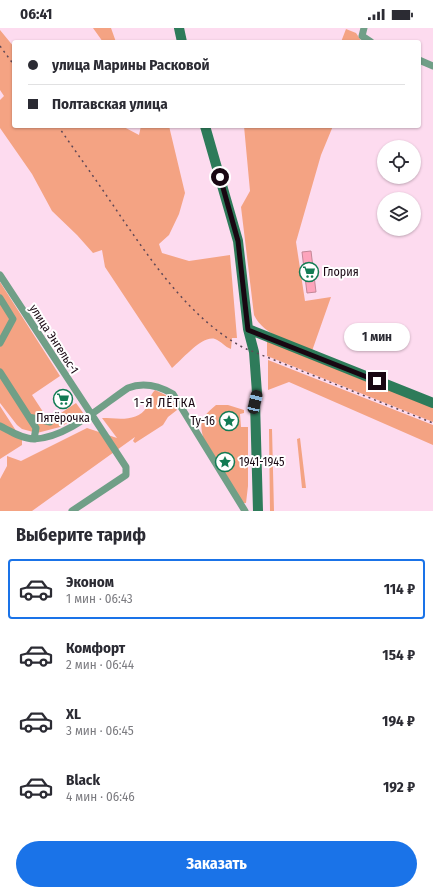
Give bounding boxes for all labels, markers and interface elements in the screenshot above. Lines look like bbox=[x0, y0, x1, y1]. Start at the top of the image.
text: 06:41 bbox=[20, 5, 52, 23]
text: улица Марины Расковой bbox=[52, 56, 210, 74]
text: Полтавская улица bbox=[52, 95, 168, 113]
map controls bbox=[377, 140, 421, 236]
button: locate bbox=[377, 140, 421, 184]
route start bbox=[211, 168, 229, 186]
button: layers bbox=[377, 192, 421, 236]
supermarket icon: Глория bbox=[298, 261, 320, 283]
place label: Глория bbox=[323, 265, 359, 279]
street label: улица Энгельс-1 bbox=[26, 302, 82, 376]
callout: 1 мин bbox=[344, 323, 410, 351]
text: 1 мин bbox=[362, 329, 392, 344]
route end bbox=[368, 372, 386, 390]
supermarket icon: Пятёрочка bbox=[52, 388, 74, 410]
car bbox=[246, 389, 264, 415]
district label: 1-Я ЛЁТКА bbox=[134, 395, 196, 410]
place icon: Ту-16 bbox=[218, 410, 240, 432]
place label: Пятёрочка bbox=[36, 411, 90, 425]
place label: Ту-16 bbox=[190, 414, 215, 428]
place icon: 1941-1945 bbox=[214, 451, 236, 473]
place label: 1941-1945 bbox=[239, 455, 285, 469]
text: Выберите тариф bbox=[16, 524, 146, 546]
icon: car bbox=[18, 571, 54, 607]
text: Эконом bbox=[66, 573, 114, 591]
text: 114 ₽ bbox=[384, 580, 415, 598]
text: 1 мин · 06:43 bbox=[66, 591, 133, 606]
icon: car bbox=[18, 637, 54, 673]
text: Комфорт bbox=[66, 639, 125, 657]
text: 154 ₽ bbox=[382, 646, 415, 664]
text: 2 мин · 06:44 bbox=[66, 657, 134, 672]
icon: car bbox=[18, 703, 54, 739]
text: XL bbox=[66, 705, 81, 723]
text: 194 ₽ bbox=[382, 712, 415, 730]
text: 3 мин · 06:45 bbox=[66, 723, 134, 738]
icon: car bbox=[18, 769, 54, 805]
text: Black bbox=[66, 771, 100, 789]
text: 192 ₽ bbox=[383, 778, 415, 796]
text: 4 мин · 06:46 bbox=[66, 789, 135, 804]
button: Заказать bbox=[16, 841, 417, 887]

